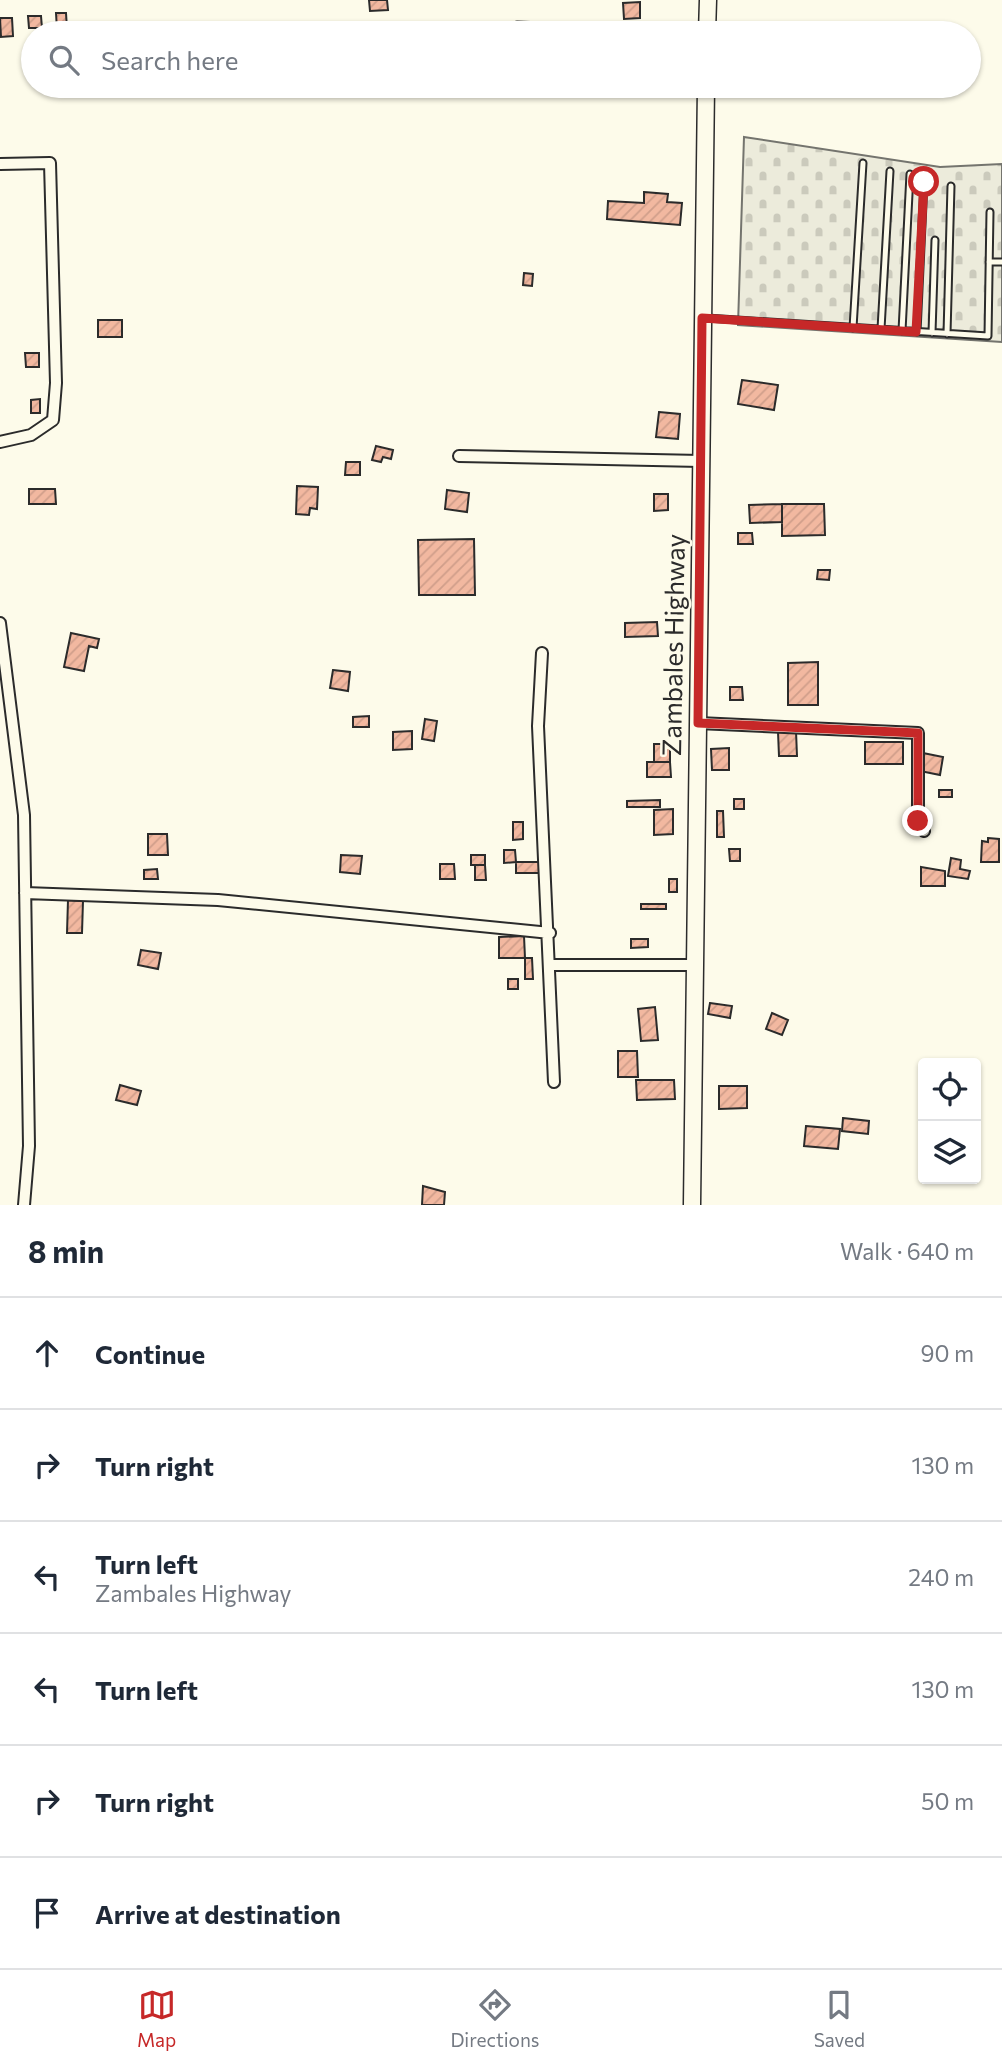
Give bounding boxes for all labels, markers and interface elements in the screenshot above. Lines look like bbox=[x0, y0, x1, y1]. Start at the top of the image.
search box bbox=[21, 21, 981, 98]
icon: search bbox=[45, 41, 83, 79]
text: Search here bbox=[101, 44, 239, 75]
route start bbox=[908, 166, 939, 197]
street label: Zambales Highway bbox=[655, 534, 690, 756]
route end bbox=[902, 805, 933, 836]
map controls bbox=[918, 1058, 981, 1184]
button: locate bbox=[918, 1058, 981, 1121]
button: layers bbox=[918, 1121, 981, 1184]
text: 8 min bbox=[28, 1232, 104, 1269]
text: Walk · 640 m bbox=[840, 1237, 974, 1265]
icon: ahead bbox=[28, 1334, 66, 1372]
text: Continue bbox=[95, 1338, 205, 1369]
text: 90 m bbox=[921, 1339, 974, 1367]
icon: right bbox=[28, 1446, 66, 1484]
text: Turn right bbox=[95, 1450, 214, 1481]
text: 130 m bbox=[912, 1451, 974, 1479]
text: Turn left bbox=[95, 1548, 198, 1579]
icon: left bbox=[28, 1558, 66, 1596]
text: 240 m bbox=[908, 1563, 974, 1591]
text: Zambales Highway bbox=[95, 1579, 291, 1607]
icon: left bbox=[28, 1670, 66, 1708]
text: Turn left bbox=[95, 1674, 198, 1705]
text: 130 m bbox=[912, 1675, 974, 1703]
icon: right bbox=[28, 1782, 66, 1820]
text: Turn right bbox=[95, 1786, 214, 1817]
text: 50 m bbox=[921, 1787, 974, 1815]
icon: arrive bbox=[28, 1894, 66, 1932]
text: Arrive at destination bbox=[95, 1898, 341, 1929]
tab: Map bbox=[137, 1986, 176, 2051]
tab: Directions bbox=[450, 1986, 540, 2051]
tab: Saved bbox=[814, 1986, 865, 2051]

